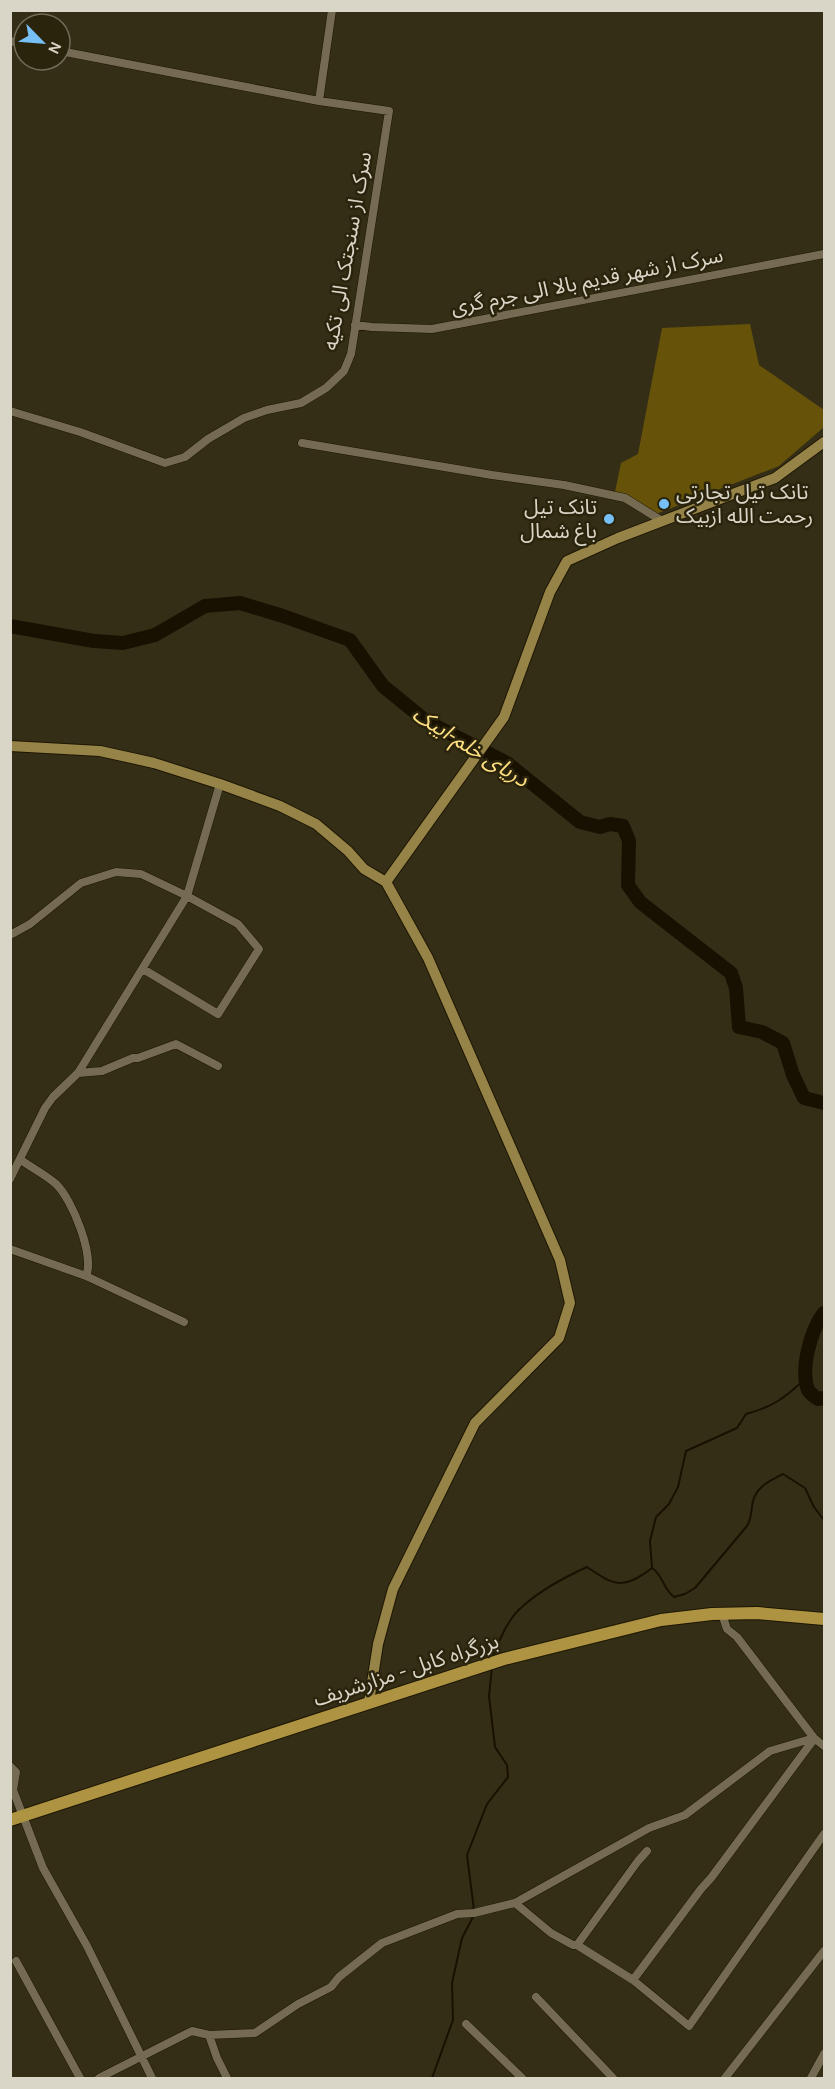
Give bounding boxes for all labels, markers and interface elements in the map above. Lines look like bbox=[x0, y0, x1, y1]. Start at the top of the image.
north arrow bbox=[12, 12, 72, 72]
text: N bbox=[44, 39, 66, 57]
street label: سرک از سنجتک الی تکیه bbox=[318, 150, 376, 352]
street label: سرک از شهر قدیم بالا الی جرم گری bbox=[449, 243, 726, 323]
place label: تانک تیل تجارتی رحمت الله ازبیک bbox=[676, 480, 813, 528]
place label: تانک تیل باغ شمال bbox=[520, 495, 597, 546]
marker: تانک تیل تجارتی رحمت الله ازبیک bbox=[657, 497, 671, 511]
marker: تانک تیل باغ شمال bbox=[602, 512, 616, 526]
water label: دریای خلم-ایبک bbox=[406, 701, 534, 796]
street label: بزرگراه کابل - مزارشریف bbox=[310, 1629, 502, 1711]

